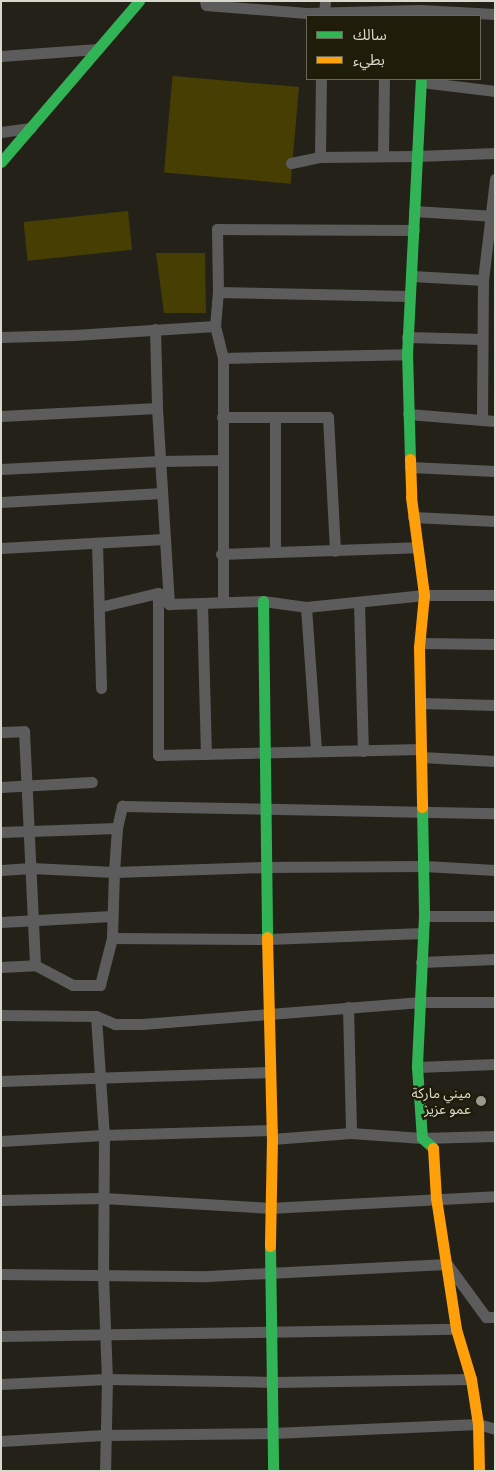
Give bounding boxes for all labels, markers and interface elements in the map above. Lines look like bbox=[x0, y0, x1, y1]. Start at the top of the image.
legend bbox=[306, 15, 481, 80]
text: سالك bbox=[353, 26, 387, 44]
text: بطيء bbox=[353, 51, 385, 69]
place label: ميني ماركة عمو عزيز bbox=[412, 1085, 471, 1118]
marker: ميني ماركة عمو عزيز bbox=[475, 1095, 487, 1107]

